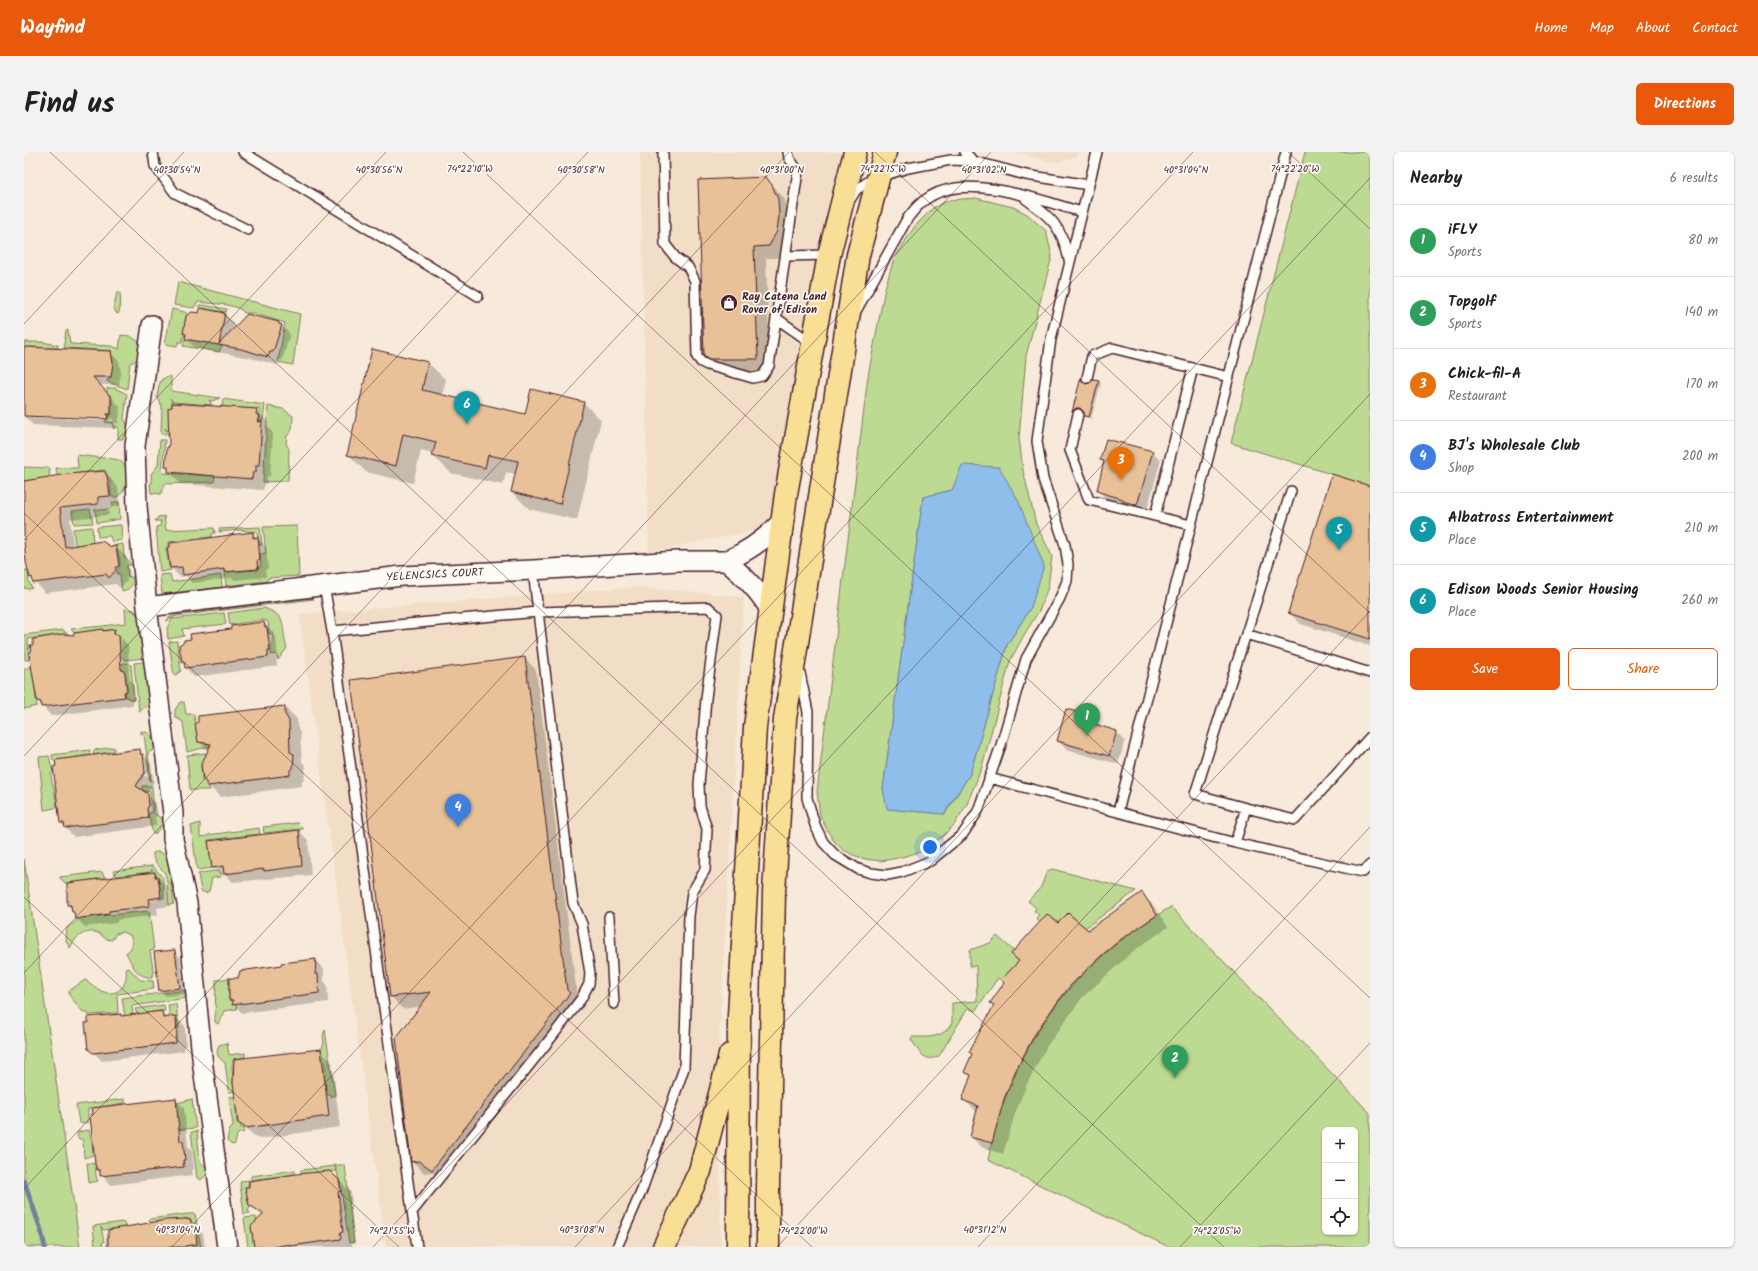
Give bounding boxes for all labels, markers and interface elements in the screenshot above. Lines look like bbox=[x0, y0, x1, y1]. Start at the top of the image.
text: Wayfind bbox=[20, 13, 85, 43]
text: Home bbox=[1534, 17, 1568, 39]
text: Map bbox=[1590, 17, 1614, 39]
text: About bbox=[1636, 17, 1670, 39]
text: Contact bbox=[1692, 17, 1738, 39]
text: Find us bbox=[24, 82, 115, 127]
button: Directions bbox=[1636, 83, 1734, 125]
text: 74°22'10"W bbox=[447, 161, 493, 177]
text: 74°22'15"W bbox=[860, 161, 906, 177]
text: 74°22'20"W bbox=[1271, 161, 1319, 177]
text: 40°30'54"N bbox=[153, 162, 201, 178]
text: 40°30'56"N bbox=[355, 162, 403, 178]
text: 40°30'58"N bbox=[557, 162, 605, 178]
text: 40°31'00"N bbox=[760, 162, 804, 178]
text: 40°31'02"N bbox=[961, 162, 1007, 178]
text: 40°31'04"N bbox=[1164, 162, 1209, 178]
text: Nearby bbox=[1410, 165, 1462, 192]
text: 6 results bbox=[1670, 168, 1718, 189]
text: iFLY bbox=[1448, 218, 1477, 242]
text: 1 bbox=[1421, 230, 1425, 251]
text: 80 m bbox=[1688, 230, 1718, 251]
text: Sports bbox=[1448, 242, 1482, 263]
place label: Ray Catena Land Rover of Edison bbox=[742, 288, 828, 319]
text: Topgolf bbox=[1448, 290, 1496, 314]
shop icon: Ray Catena Land Rover of Edison bbox=[719, 293, 739, 313]
text: 2 bbox=[1419, 302, 1427, 323]
text: 140 m bbox=[1685, 302, 1718, 323]
text: Sports bbox=[1448, 314, 1482, 335]
text: Chick-fil-A bbox=[1448, 362, 1521, 386]
text: 3 bbox=[1419, 374, 1427, 395]
text: 170 m bbox=[1686, 374, 1718, 395]
text: Restaurant bbox=[1448, 386, 1507, 407]
pin: 6 bbox=[454, 391, 480, 424]
text: BJ's Wholesale Club bbox=[1448, 434, 1580, 458]
text: 4 bbox=[1419, 446, 1427, 467]
text: 200 m bbox=[1682, 446, 1718, 467]
pin: 3 bbox=[1108, 447, 1134, 480]
text: Shop bbox=[1448, 458, 1474, 479]
text: Albatross Entertainment bbox=[1448, 506, 1614, 530]
pin: 5 bbox=[1326, 517, 1352, 550]
text: 5 bbox=[1420, 518, 1426, 539]
text: 210 m bbox=[1684, 518, 1718, 539]
text: Place bbox=[1448, 530, 1476, 551]
street label: YELENCSICS COURT bbox=[386, 563, 485, 587]
text: Edison Woods Senior Housing bbox=[1448, 578, 1639, 602]
text: 6 bbox=[1419, 590, 1427, 611]
text: 260 m bbox=[1681, 590, 1718, 611]
text: Place bbox=[1448, 602, 1476, 623]
button: Save bbox=[1410, 648, 1560, 690]
button: Share bbox=[1568, 648, 1718, 690]
pin: 1 bbox=[1074, 703, 1100, 736]
pin: 4 bbox=[445, 794, 471, 827]
your location bbox=[920, 837, 940, 857]
pin: 2 bbox=[1162, 1045, 1188, 1078]
map controls bbox=[1322, 1127, 1358, 1235]
button: + bbox=[1322, 1127, 1358, 1163]
button: − bbox=[1322, 1163, 1358, 1199]
button: locate bbox=[1322, 1199, 1358, 1235]
text: 40°31'04"N bbox=[156, 1222, 201, 1238]
text: 40°31'08"N bbox=[559, 1222, 605, 1238]
text: 40°31'12"N bbox=[963, 1222, 1007, 1238]
text: 74°21'55"W bbox=[369, 1223, 415, 1239]
text: 74°22'00"W bbox=[780, 1223, 828, 1239]
text: 74°22'05"W bbox=[1193, 1223, 1241, 1239]

